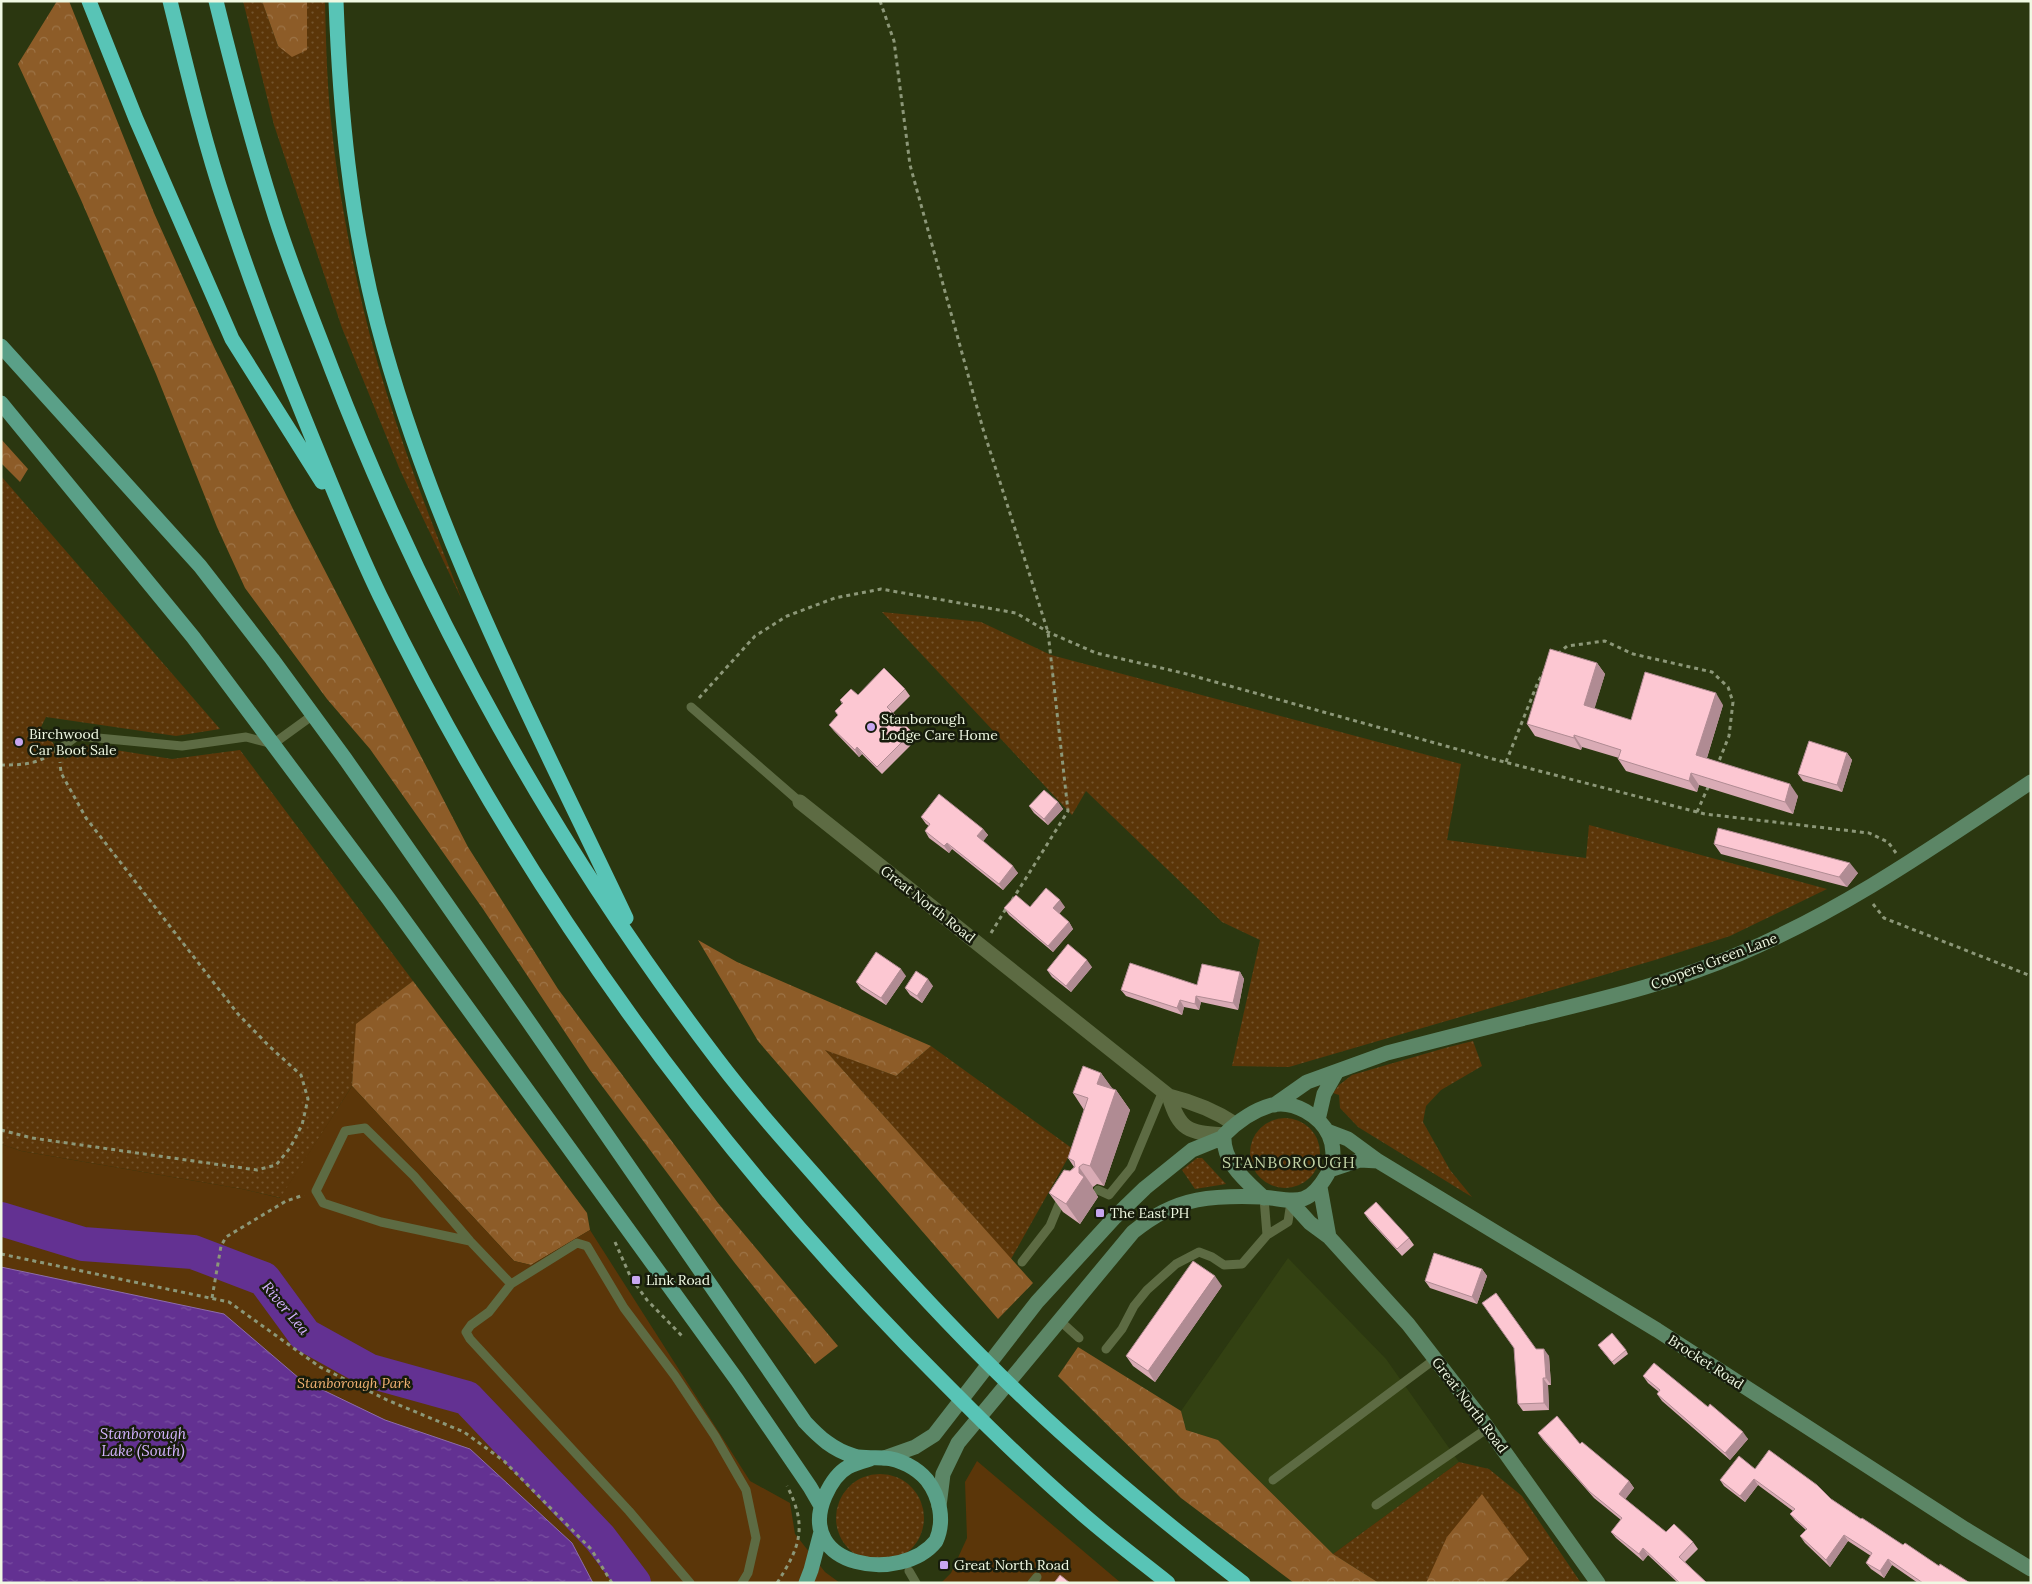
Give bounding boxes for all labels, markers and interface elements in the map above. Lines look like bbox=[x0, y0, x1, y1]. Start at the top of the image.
place label: Stanborough Lodge Care Home bbox=[881, 710, 998, 744]
marker: Stanborough Lodge Care Home bbox=[865, 721, 877, 733]
place label: Birchwood Car Boot Sale bbox=[29, 725, 117, 759]
marker: Birchwood Car Boot Sale bbox=[13, 736, 25, 748]
street label: Great North Road bbox=[877, 861, 979, 947]
street label: Coopers Green Lane bbox=[1648, 928, 1780, 993]
district label: STANBOROUGH bbox=[1222, 1152, 1356, 1172]
place label: The East PH bbox=[1110, 1204, 1190, 1222]
marker: The East PH bbox=[1094, 1207, 1106, 1219]
place label: Link Road bbox=[646, 1271, 710, 1289]
marker: Link Road bbox=[630, 1274, 642, 1286]
water label: River Lea bbox=[258, 1277, 314, 1339]
street label: Brocket Road bbox=[1665, 1331, 1747, 1393]
street label: Great North Road bbox=[1428, 1354, 1512, 1456]
park label: Stanborough Park bbox=[297, 1374, 411, 1392]
water label: Stanborough Lake (South) bbox=[100, 1424, 187, 1461]
place label: Great North Road bbox=[954, 1556, 1069, 1574]
marker: Great North Road bbox=[938, 1559, 950, 1571]

